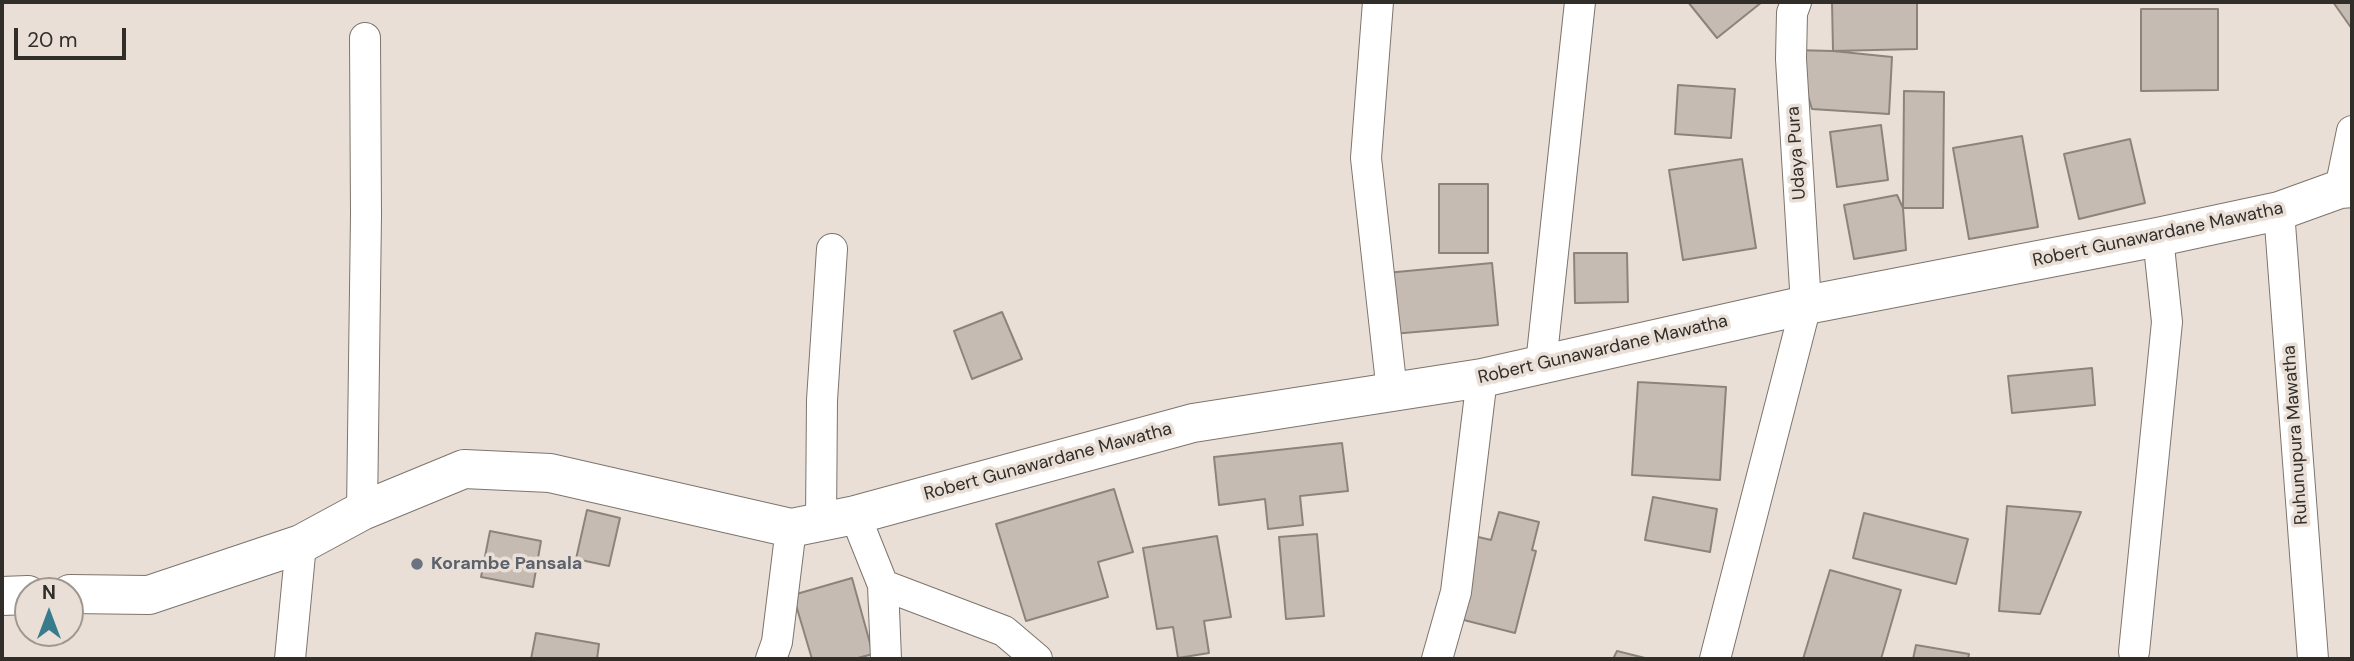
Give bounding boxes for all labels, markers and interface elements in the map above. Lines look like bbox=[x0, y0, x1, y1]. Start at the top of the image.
scale bar bbox=[18, 14, 130, 58]
text: 20 m bbox=[27, 26, 78, 54]
street label: Udaya Pura bbox=[1783, 105, 1811, 201]
street label: Robert Gunawardane Mawatha bbox=[2031, 198, 2285, 272]
street label: Robert Gunawardane Mawatha bbox=[1476, 311, 1730, 389]
street label: Ruhunupura Mawatha bbox=[2279, 344, 2313, 526]
street label: Robert Gunawardane Mawatha bbox=[922, 418, 1174, 506]
place label: Korambe Pansala bbox=[431, 553, 582, 575]
marker: Korambe Pansala bbox=[409, 556, 425, 572]
north arrow bbox=[14, 577, 84, 647]
text: N bbox=[42, 580, 56, 605]

